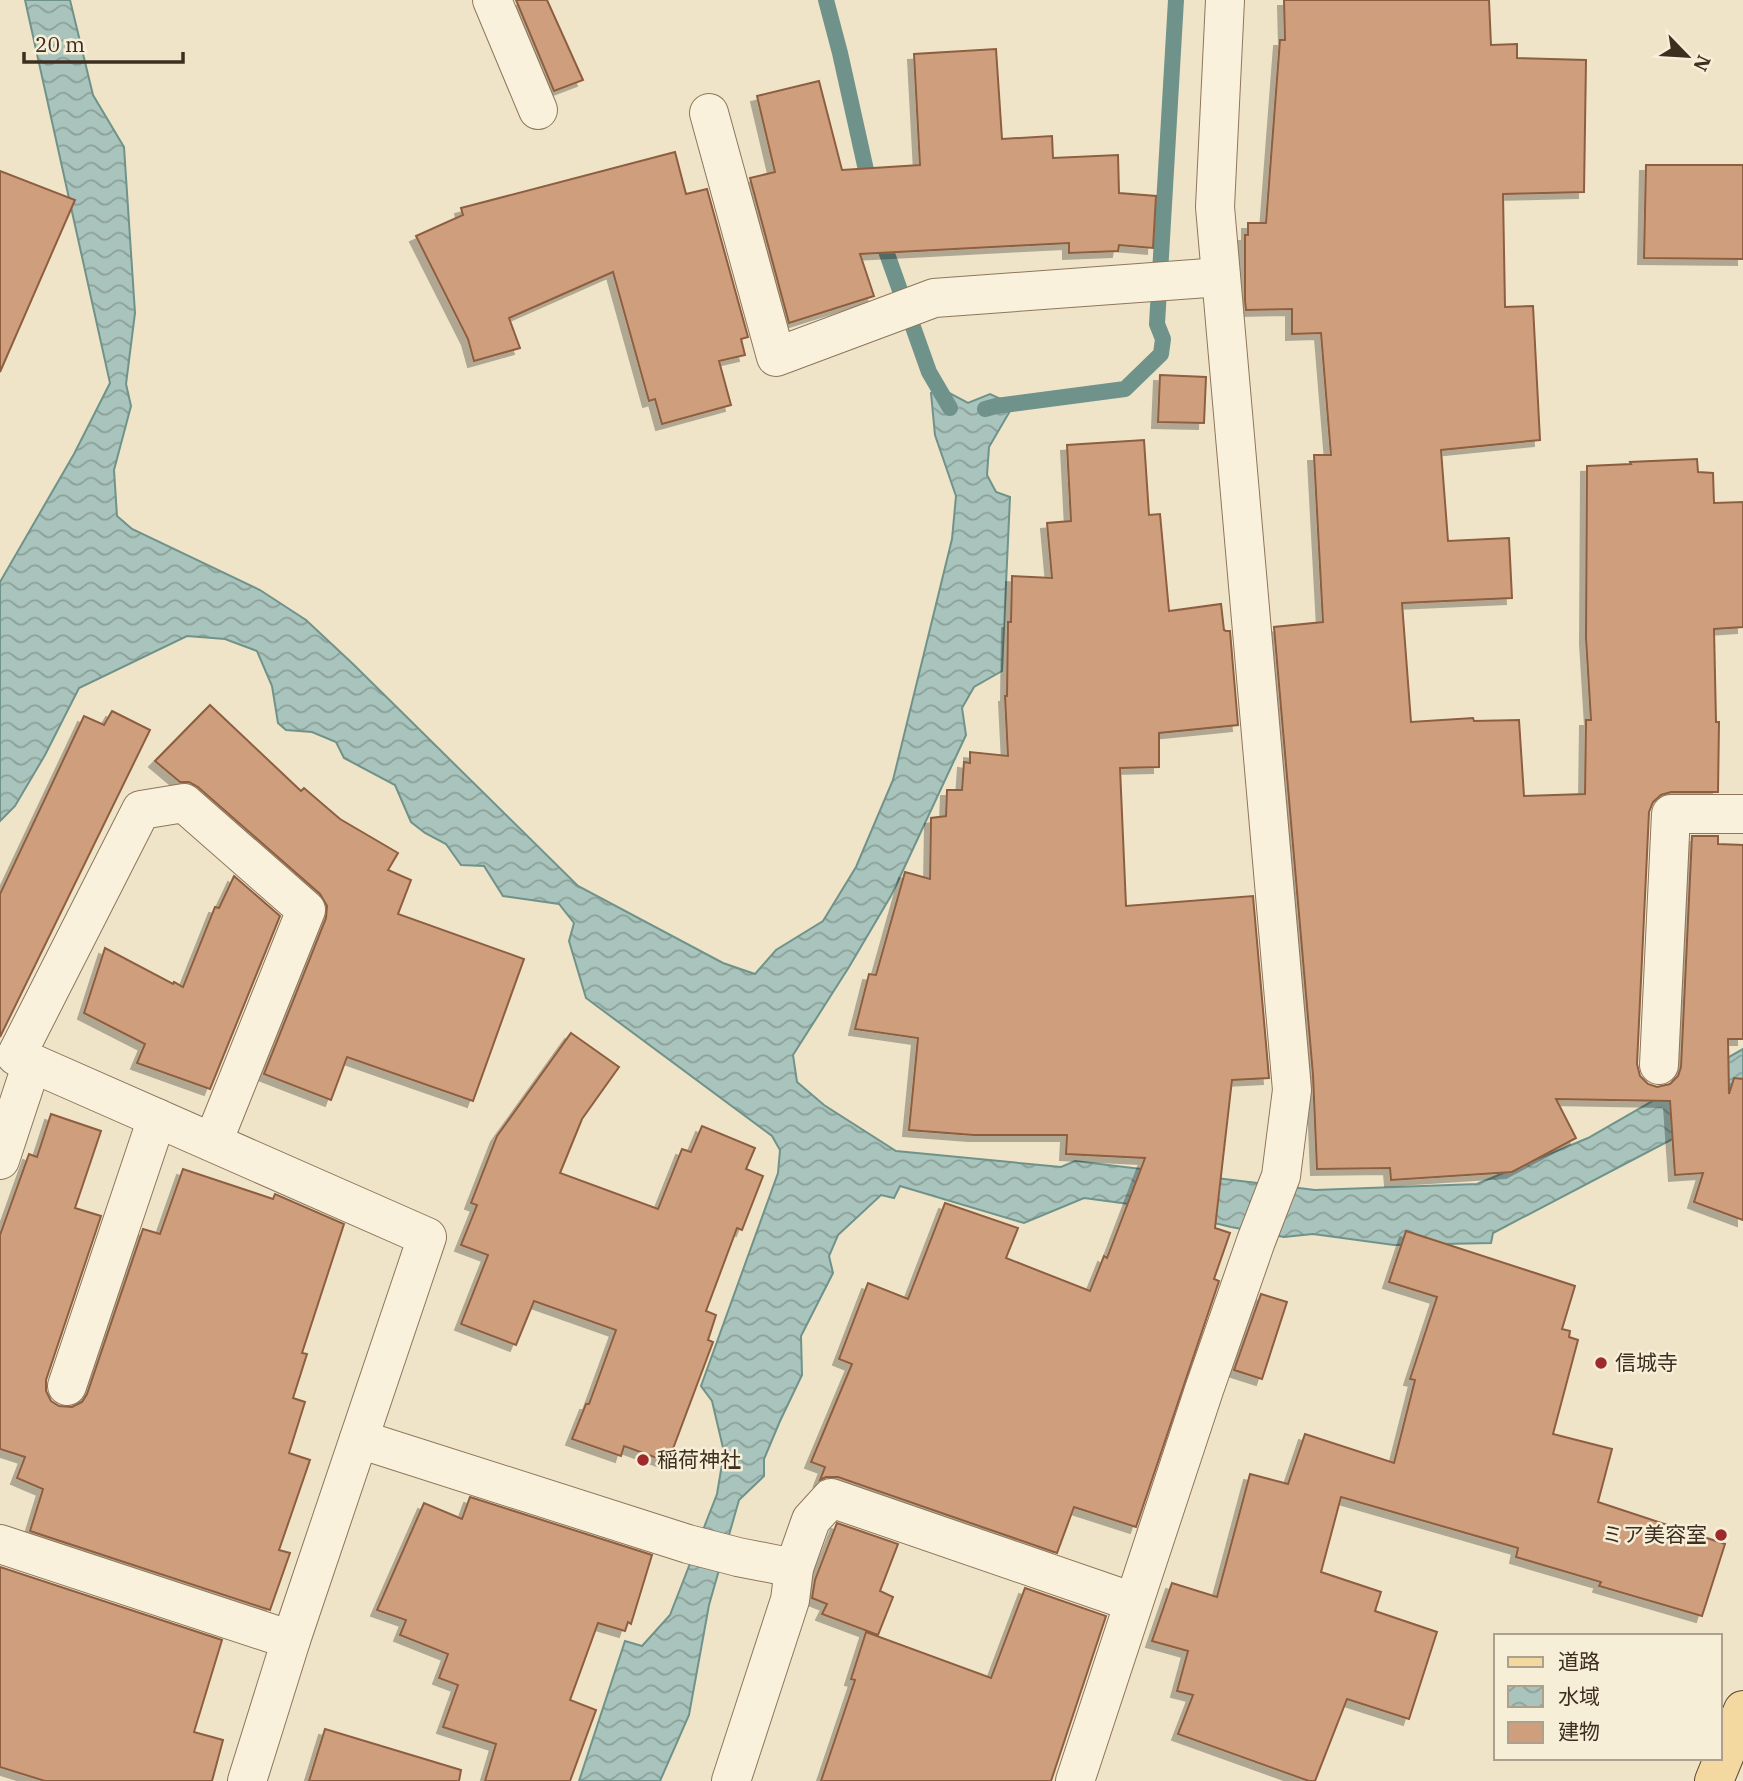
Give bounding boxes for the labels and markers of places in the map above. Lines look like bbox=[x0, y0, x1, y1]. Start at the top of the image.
place label: 信城寺 bbox=[1615, 1348, 1678, 1376]
marker: 信城寺 bbox=[1593, 1355, 1609, 1371]
place label: 稲荷神社 bbox=[657, 1445, 741, 1473]
marker: 稲荷神社 bbox=[635, 1452, 651, 1468]
place label: ミア美容室 bbox=[1602, 1520, 1707, 1548]
marker: ミア美容室 bbox=[1713, 1527, 1729, 1543]

